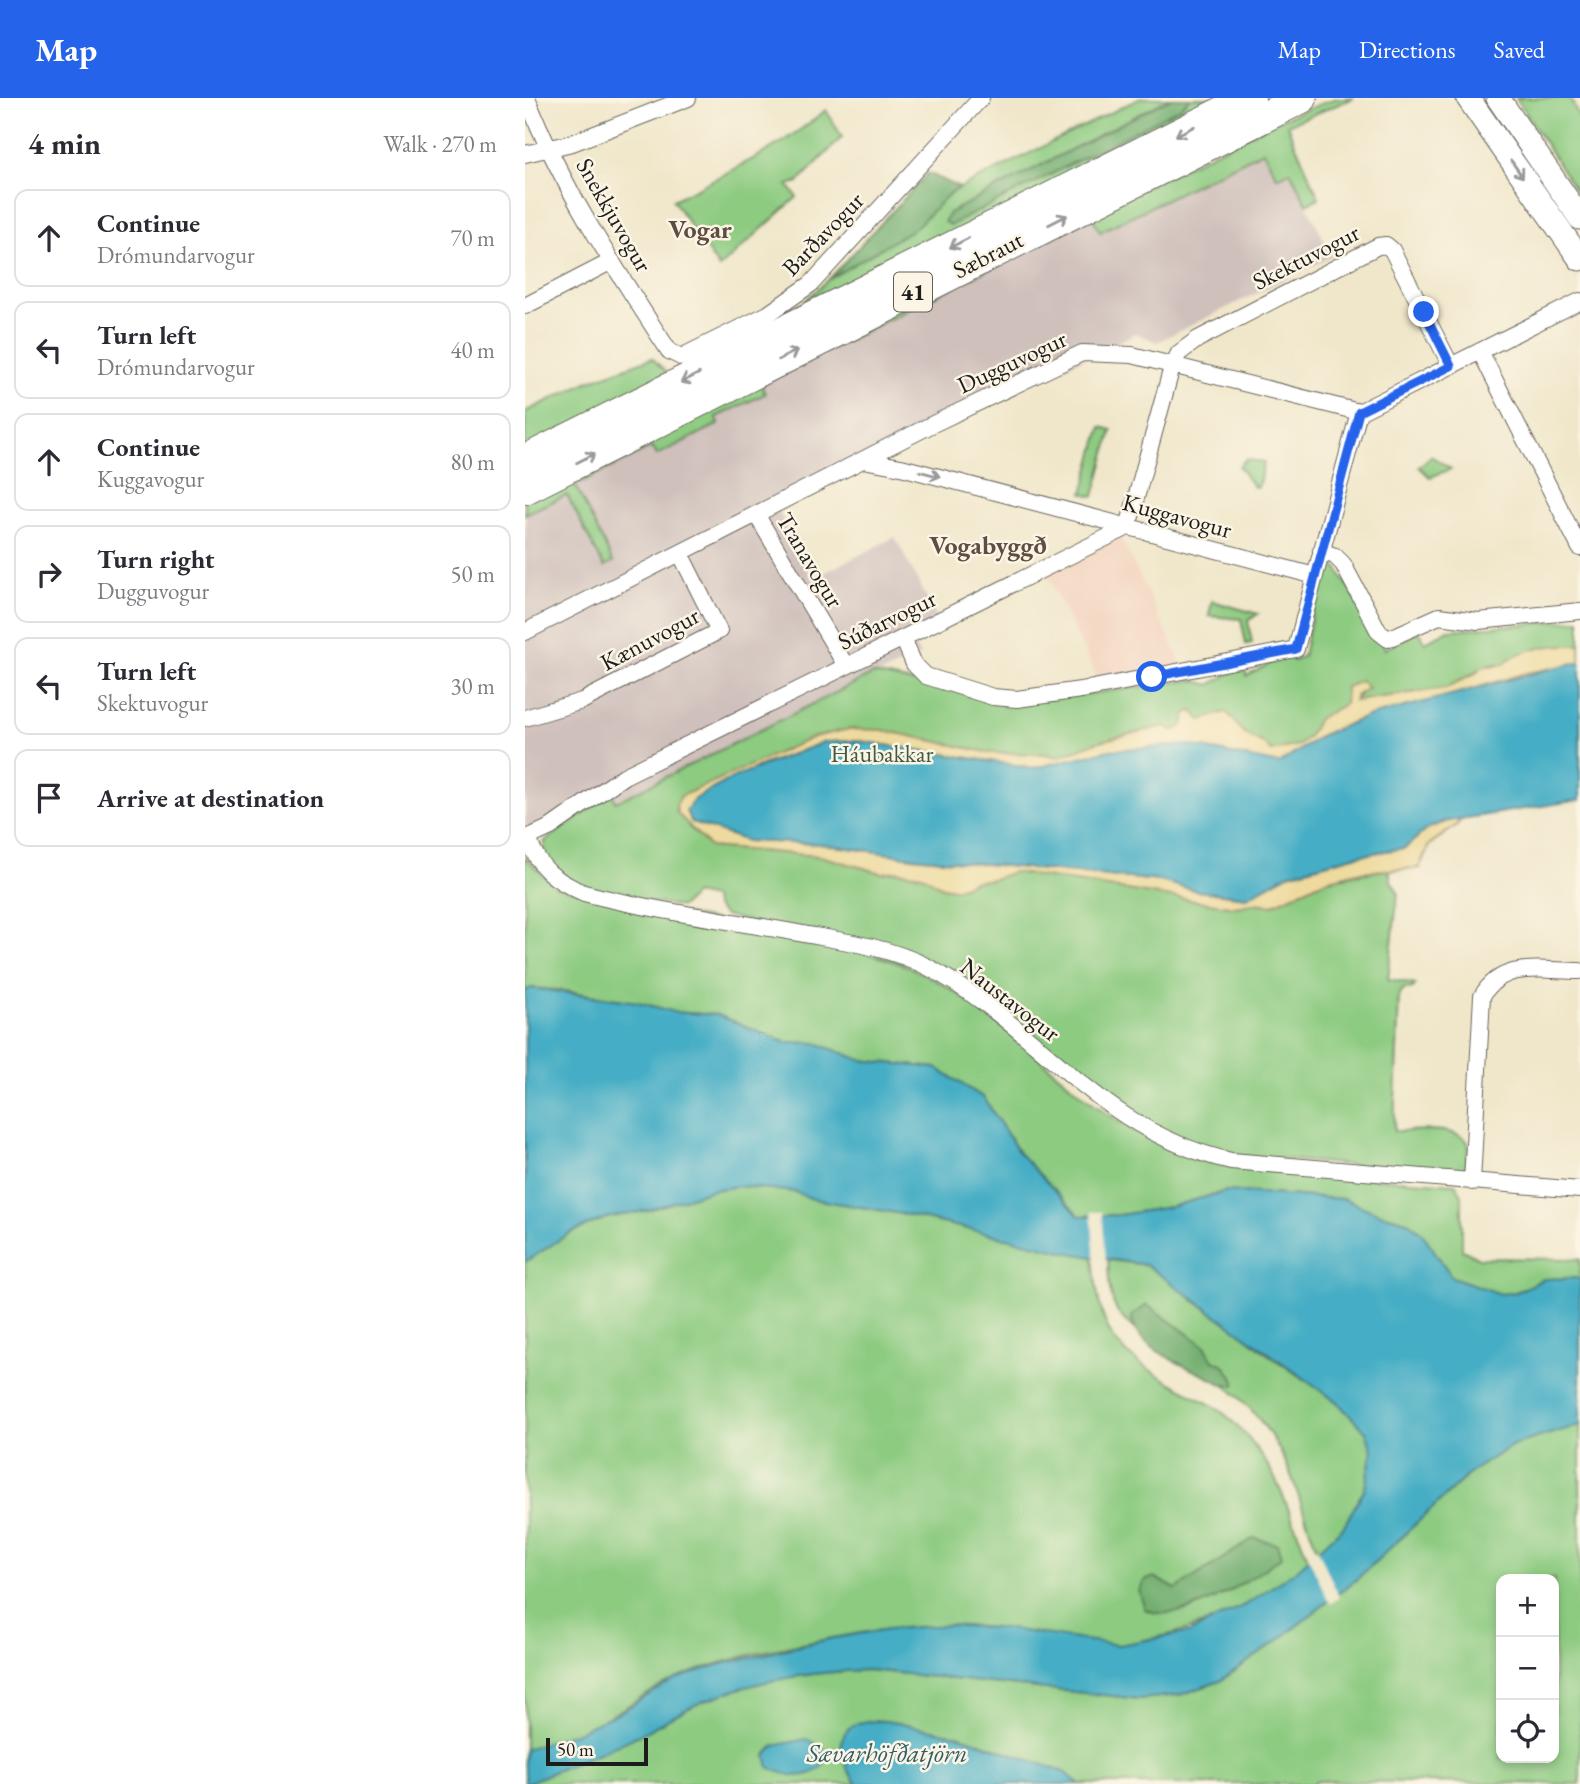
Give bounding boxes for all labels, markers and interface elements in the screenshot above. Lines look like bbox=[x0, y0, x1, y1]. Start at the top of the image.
text: Map bbox=[35, 28, 97, 71]
text: Map bbox=[1278, 34, 1321, 65]
text: Directions bbox=[1359, 34, 1456, 65]
text: Saved bbox=[1494, 34, 1545, 65]
text: 4 min bbox=[28, 124, 101, 163]
one-way arrow bbox=[1175, 124, 1196, 138]
text: Walk · 270 m bbox=[383, 129, 497, 159]
street label: Snekkjuvogur bbox=[569, 152, 660, 277]
one-way arrow bbox=[1510, 159, 1524, 178]
street label: Barðavogur bbox=[775, 185, 870, 282]
text: Continue bbox=[97, 206, 200, 240]
district label: Vogar bbox=[668, 212, 732, 246]
one-way arrow bbox=[1047, 213, 1068, 227]
street label: Skektuvogur bbox=[1247, 216, 1365, 297]
icon: ahead bbox=[30, 219, 68, 257]
text: 70 m bbox=[450, 223, 495, 253]
street label: Sæbraut bbox=[947, 224, 1028, 285]
one-way arrow bbox=[949, 237, 970, 251]
text: Drómundarvogur bbox=[97, 240, 255, 270]
road number: 41 bbox=[894, 272, 932, 312]
route end bbox=[1408, 296, 1439, 327]
text: Turn left bbox=[97, 318, 196, 352]
street label: Dugguvogur bbox=[952, 323, 1071, 400]
icon: left bbox=[30, 331, 68, 369]
text: 40 m bbox=[450, 335, 495, 365]
one-way arrow bbox=[777, 347, 798, 361]
text: Drómundarvogur bbox=[97, 352, 255, 382]
one-way arrow bbox=[680, 371, 701, 385]
text: Continue bbox=[97, 430, 200, 464]
icon: ahead bbox=[30, 443, 68, 481]
text: 80 m bbox=[450, 447, 495, 477]
one-way arrow bbox=[575, 451, 596, 464]
text: Kuggavogur bbox=[97, 464, 204, 494]
one-way arrow bbox=[918, 468, 940, 481]
street label: Kuggavogur bbox=[1119, 486, 1235, 545]
street label: Tranavogur bbox=[770, 506, 851, 613]
district label: Vogabyggð bbox=[929, 528, 1047, 562]
text: Turn right bbox=[97, 542, 215, 576]
icon: right bbox=[30, 555, 68, 593]
text: 50 m bbox=[450, 559, 495, 589]
text: Dugguvogur bbox=[97, 576, 209, 606]
street label: Súðarvogur bbox=[832, 582, 941, 657]
street label: Kænuvogur bbox=[595, 600, 705, 678]
text: Turn left bbox=[97, 654, 196, 688]
route start bbox=[1136, 661, 1167, 692]
icon: left bbox=[30, 667, 68, 705]
text: 30 m bbox=[450, 671, 495, 701]
text: Skektuvogur bbox=[97, 688, 208, 718]
park label: Háubakkar bbox=[830, 738, 934, 769]
icon: arrive bbox=[30, 779, 68, 817]
text: Arrive at destination bbox=[97, 781, 324, 815]
street label: Naustavogur bbox=[954, 951, 1067, 1048]
map controls bbox=[1496, 1574, 1559, 1763]
button: + bbox=[1496, 1574, 1559, 1637]
button: − bbox=[1496, 1637, 1559, 1700]
button: locate bbox=[1496, 1700, 1559, 1763]
scale bar bbox=[546, 1735, 647, 1767]
water label: Sævarhöfðatjörn bbox=[806, 1736, 967, 1770]
text: 50 m bbox=[557, 1737, 594, 1762]

